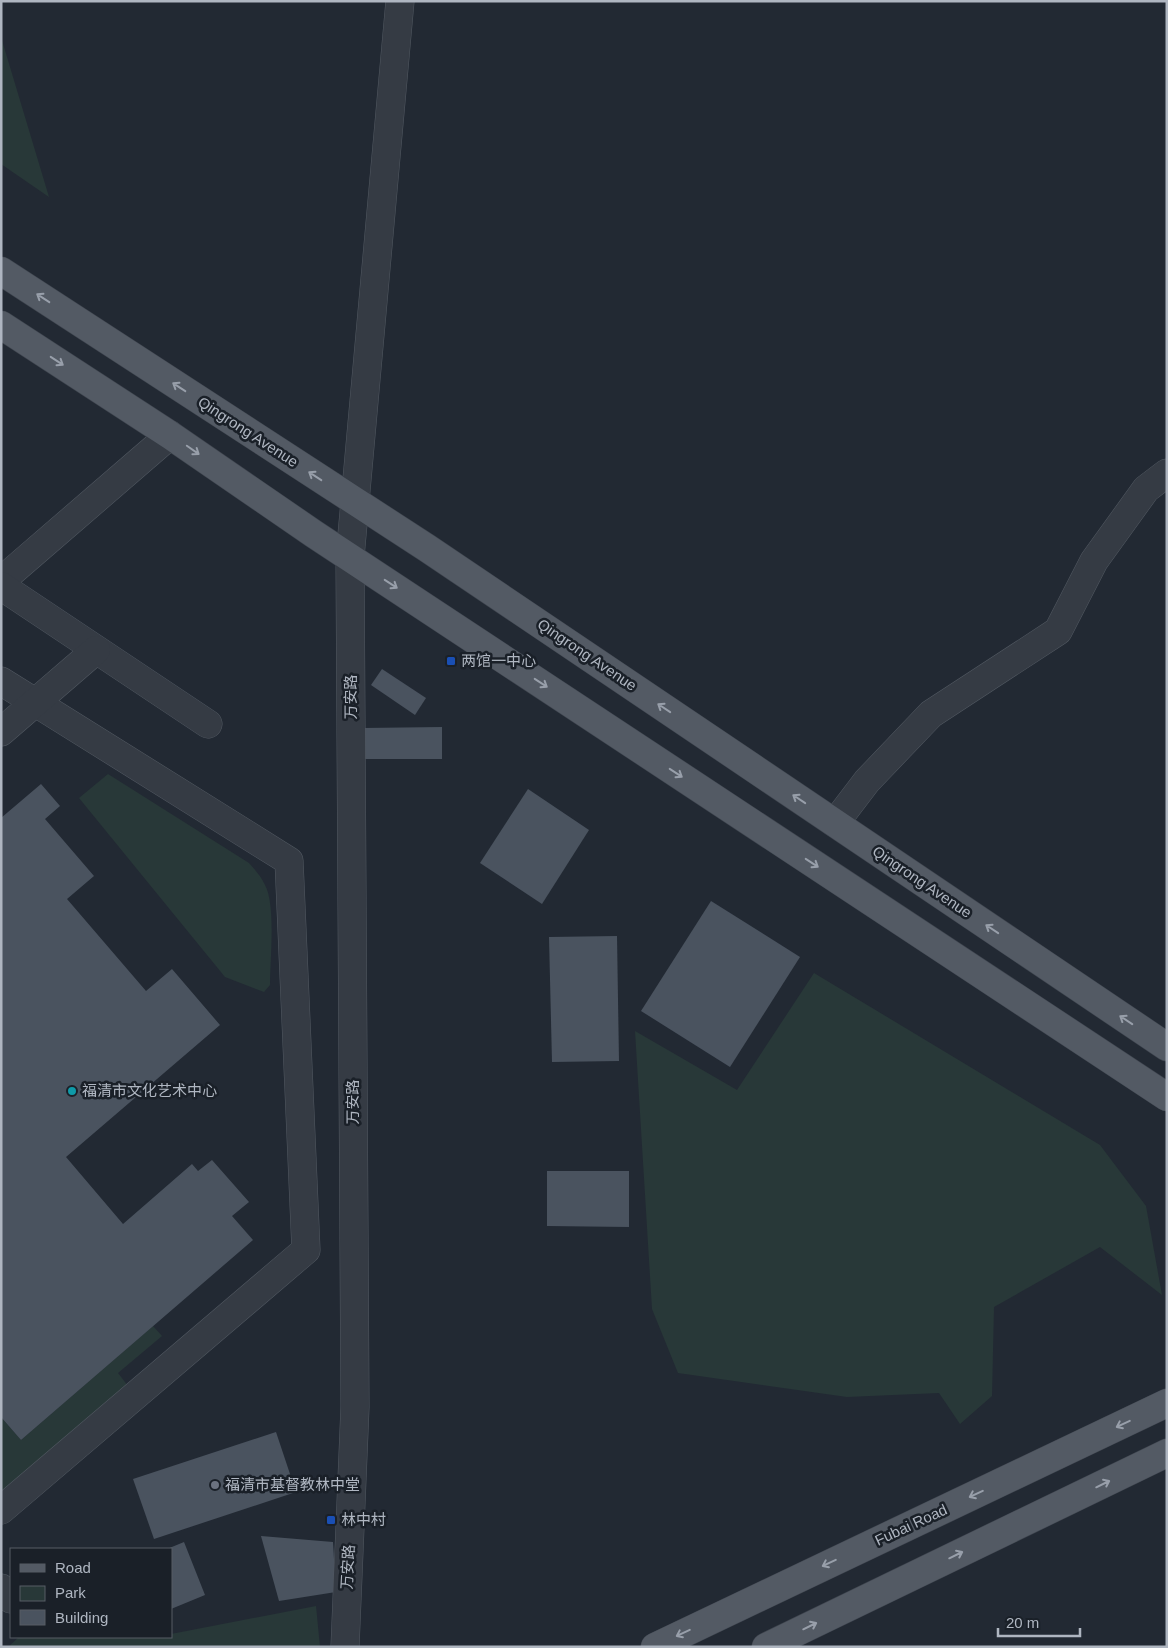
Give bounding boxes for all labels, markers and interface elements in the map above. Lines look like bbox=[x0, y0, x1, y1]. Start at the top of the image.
one-way arrow bbox=[36, 293, 50, 304]
one-way arrow bbox=[49, 356, 63, 366]
one-way arrow bbox=[172, 382, 186, 392]
street label: Qingrong Avenue bbox=[195, 393, 301, 470]
one-way arrow bbox=[185, 445, 199, 455]
one-way arrow bbox=[309, 471, 323, 481]
one-way arrow bbox=[383, 579, 397, 589]
street label: Qingrong Avenue bbox=[535, 615, 640, 694]
place label: 两馆一中心 bbox=[461, 652, 536, 669]
marker: 两馆一中心 bbox=[445, 655, 457, 667]
street label: 万安路 bbox=[342, 674, 359, 720]
one-way arrow bbox=[534, 678, 548, 689]
one-way arrow bbox=[658, 703, 672, 713]
one-way arrow bbox=[669, 768, 683, 778]
one-way arrow bbox=[792, 794, 806, 804]
street label: Qingrong Avenue bbox=[870, 842, 975, 921]
one-way arrow bbox=[805, 857, 819, 868]
one-way arrow bbox=[985, 924, 999, 934]
one-way arrow bbox=[1120, 1015, 1134, 1025]
street label: 万安路 bbox=[344, 1079, 361, 1125]
place label: 福清市文化艺术中心 bbox=[82, 1082, 217, 1099]
marker: 福清市文化艺术中心 bbox=[66, 1085, 78, 1097]
one-way arrow bbox=[1116, 1419, 1131, 1429]
place label: 福清市基督教林中堂 bbox=[225, 1476, 360, 1493]
marker: 福清市基督教林中堂 bbox=[209, 1479, 221, 1491]
one-way arrow bbox=[1095, 1479, 1110, 1489]
one-way arrow bbox=[969, 1489, 984, 1499]
street label: Fubai Road bbox=[872, 1500, 950, 1549]
place label: 林中村 bbox=[341, 1511, 386, 1528]
marker: 林中村 bbox=[325, 1514, 337, 1526]
street label: 万安路 bbox=[338, 1544, 357, 1590]
legend bbox=[10, 1548, 172, 1638]
one-way arrow bbox=[948, 1550, 963, 1559]
text: Road bbox=[55, 1559, 91, 1576]
one-way arrow bbox=[822, 1559, 837, 1569]
text: Park bbox=[55, 1584, 86, 1601]
scale bar bbox=[998, 1606, 1080, 1638]
text: Building bbox=[55, 1609, 108, 1626]
text: 20 m bbox=[1006, 1614, 1039, 1631]
one-way arrow bbox=[802, 1620, 817, 1630]
one-way arrow bbox=[676, 1629, 691, 1639]

